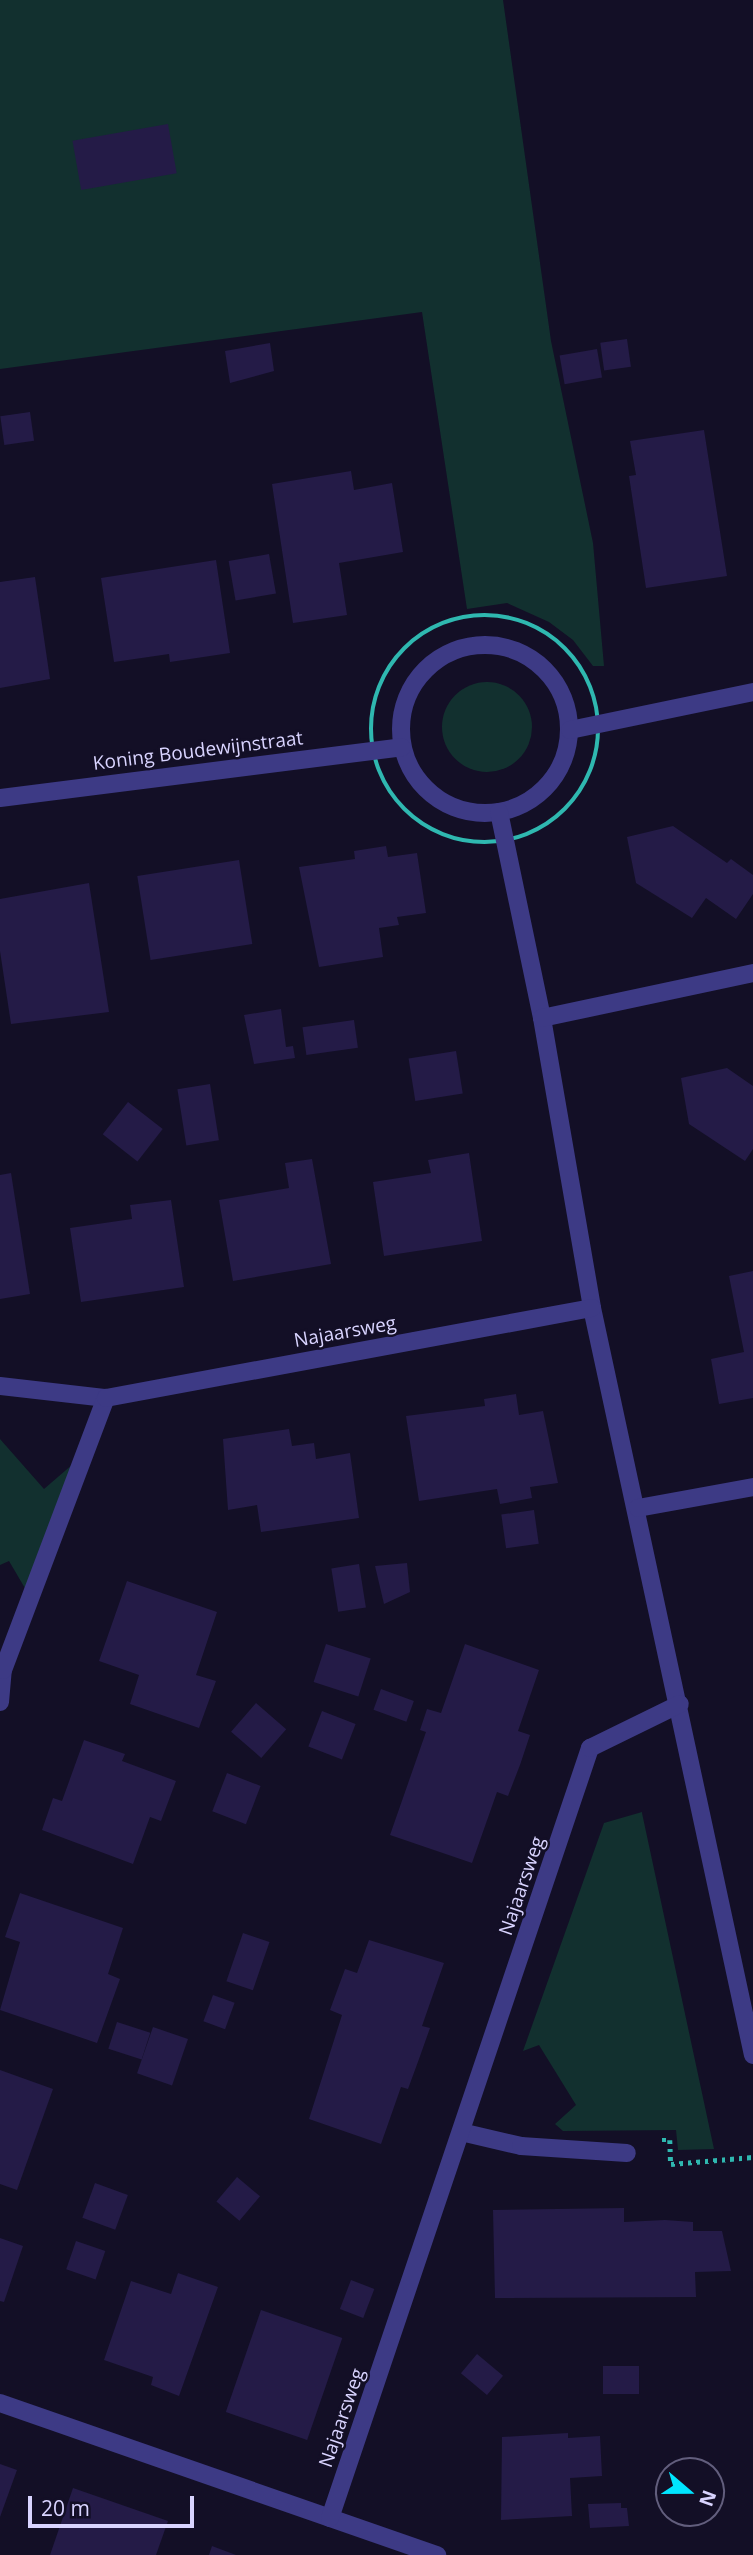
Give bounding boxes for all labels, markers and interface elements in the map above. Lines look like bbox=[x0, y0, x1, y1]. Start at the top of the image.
street label: Koning Boudewijnstraat bbox=[92, 727, 304, 775]
street label: Najaarsweg bbox=[292, 1312, 398, 1352]
street label: Najaarsweg bbox=[494, 1833, 550, 1939]
street label: Najaarsweg bbox=[314, 2365, 370, 2471]
north arrow bbox=[655, 2457, 725, 2527]
scale bar bbox=[32, 2482, 198, 2526]
text: N bbox=[693, 2487, 723, 2510]
text: 20 m bbox=[41, 2494, 90, 2522]

